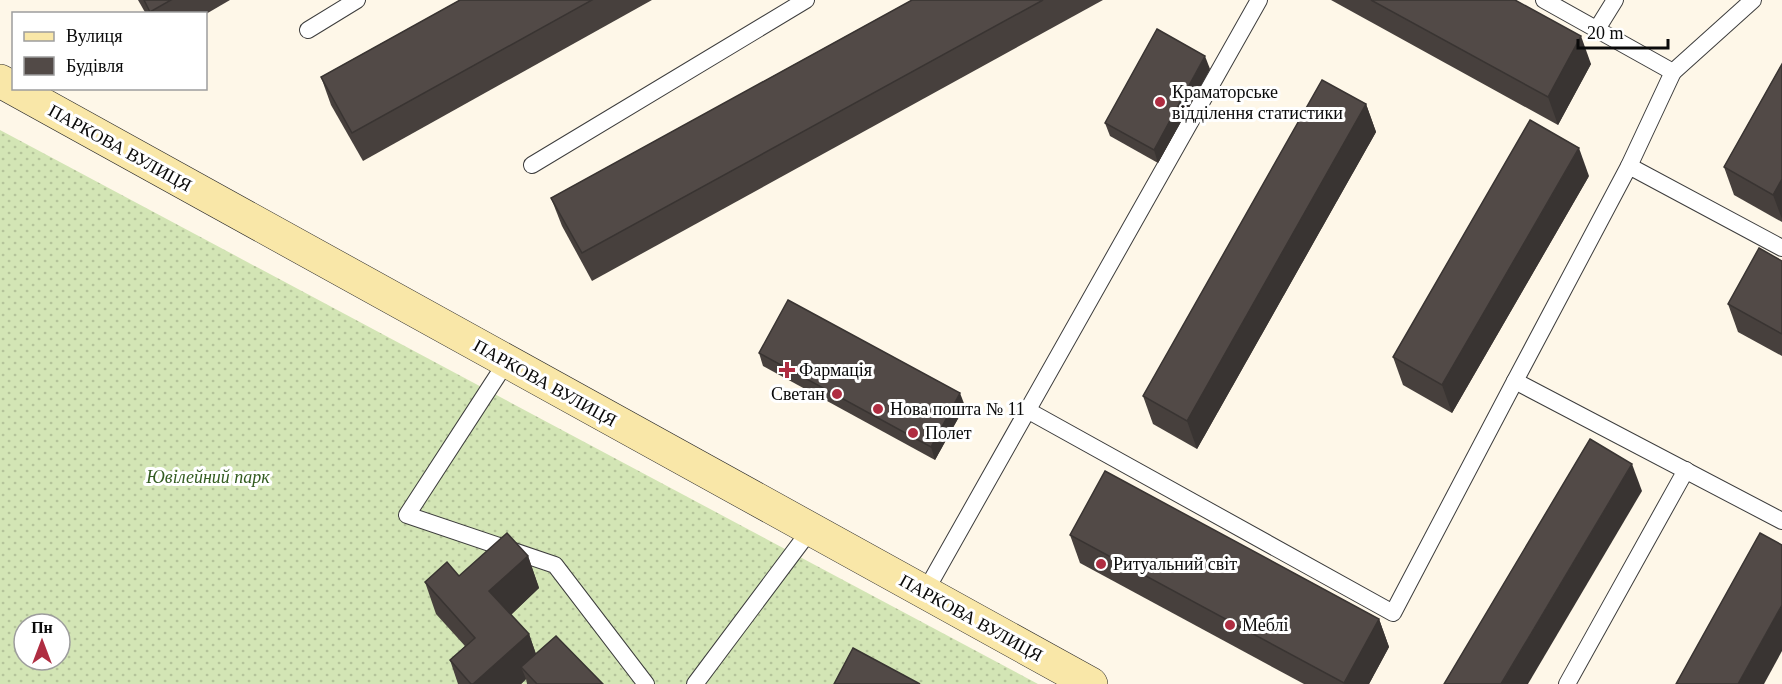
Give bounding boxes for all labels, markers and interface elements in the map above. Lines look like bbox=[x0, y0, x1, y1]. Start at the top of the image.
legend bbox=[12, 12, 207, 90]
scale bar bbox=[1578, 12, 1668, 50]
text: 20 m bbox=[1587, 23, 1624, 43]
text: Вулиця bbox=[66, 26, 123, 46]
text: Будівля bbox=[66, 56, 123, 76]
place label: Краматорське відділення статистики bbox=[1172, 82, 1343, 123]
marker: Краматорське відділення статистики bbox=[1153, 95, 1167, 109]
street label: ПАРКОВА ВУЛИЦЯ bbox=[45, 100, 195, 196]
street label: ПАРКОВА ВУЛИЦЯ bbox=[470, 335, 620, 431]
place label: Фармація bbox=[799, 360, 872, 380]
marker: Фармація bbox=[780, 363, 794, 377]
place label: Светан bbox=[771, 384, 825, 404]
marker: Светан bbox=[830, 387, 844, 401]
place label: Нова пошта № 11 bbox=[890, 399, 1025, 419]
marker: Нова пошта № 11 bbox=[871, 402, 885, 416]
place label: Полет bbox=[925, 423, 972, 443]
marker: Полет bbox=[906, 426, 920, 440]
park label: Ювілейний парк bbox=[145, 467, 270, 487]
place label: Ритуальний світ bbox=[1113, 554, 1237, 574]
marker: Ритуальний світ bbox=[1094, 557, 1108, 571]
street label: ПАРКОВА ВУЛИЦЯ bbox=[896, 570, 1046, 666]
north arrow bbox=[12, 612, 72, 672]
place label: Меблі bbox=[1242, 615, 1288, 635]
marker: Меблі bbox=[1223, 618, 1237, 632]
text: Пн bbox=[31, 619, 53, 636]

